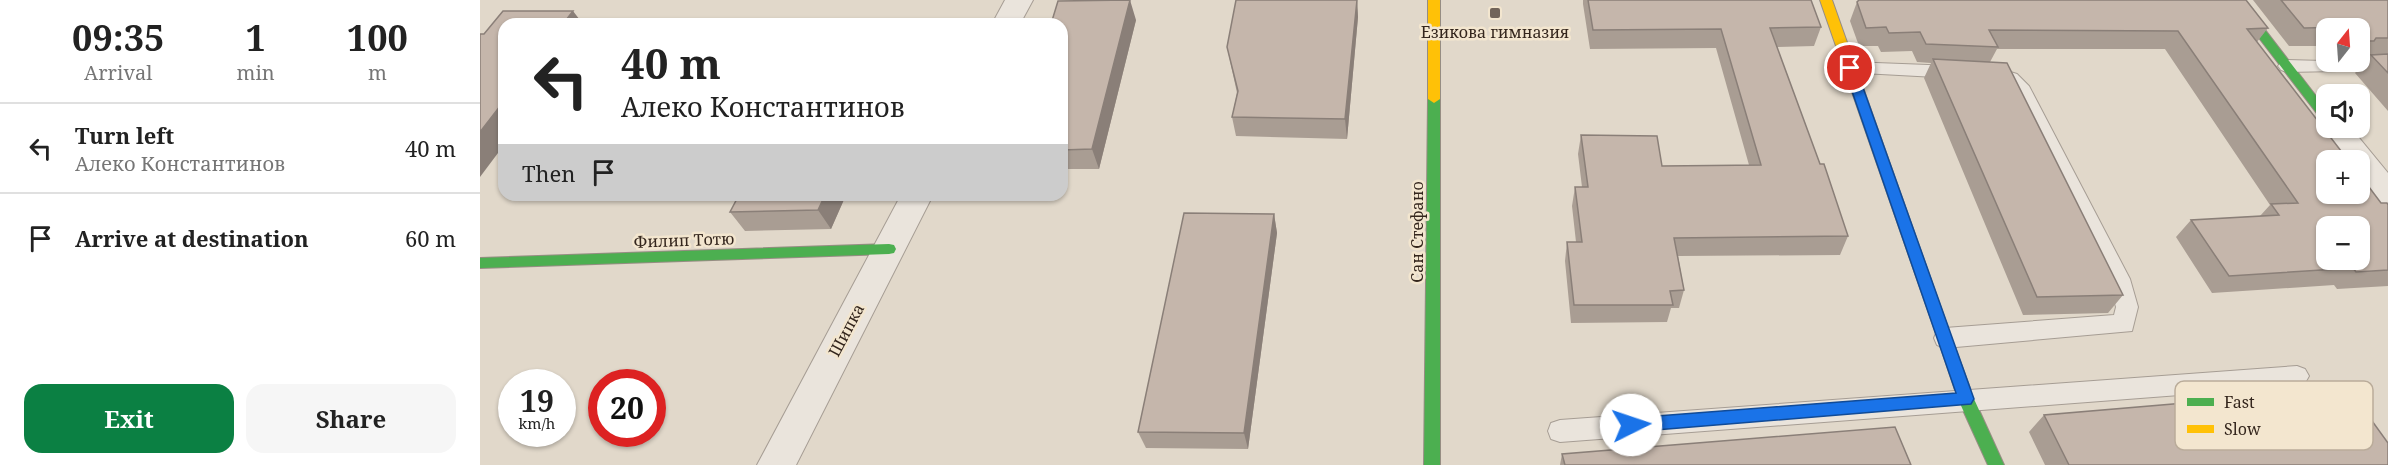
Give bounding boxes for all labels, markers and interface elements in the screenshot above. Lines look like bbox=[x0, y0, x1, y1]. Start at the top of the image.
marker: Езикова гимназия bbox=[1488, 6, 1502, 20]
text: 09:35 bbox=[72, 13, 164, 62]
text: 1 bbox=[245, 13, 266, 62]
text: 100 bbox=[347, 13, 408, 62]
north arrow bbox=[2316, 18, 2370, 72]
map controls bbox=[2316, 18, 2370, 270]
place label: Езикова гимназия bbox=[1421, 21, 1569, 43]
text: 40 m bbox=[621, 34, 721, 91]
icon: left bbox=[522, 42, 600, 120]
pin bbox=[1824, 42, 1875, 93]
icon: arrive bbox=[1833, 51, 1866, 84]
text: Arrival bbox=[84, 59, 152, 86]
text: min bbox=[237, 59, 275, 86]
text: m bbox=[368, 59, 387, 86]
button: sound bbox=[2316, 84, 2370, 138]
text: Алеко Константинов bbox=[621, 88, 905, 125]
text: Turn left bbox=[75, 120, 174, 150]
icon: left bbox=[24, 132, 57, 165]
text: 40 m bbox=[405, 133, 456, 163]
text: Алеко Константинов bbox=[75, 150, 285, 177]
button: + bbox=[2316, 150, 2370, 204]
icon: arrive bbox=[587, 156, 620, 189]
text: Then bbox=[522, 158, 575, 188]
street label: Сан Стефано bbox=[1406, 181, 1428, 283]
button: − bbox=[2316, 216, 2370, 270]
icon: arrive bbox=[24, 222, 57, 255]
text: Arrive at destination bbox=[75, 223, 309, 253]
text: 60 m bbox=[405, 223, 456, 253]
street label: Филип Тотю bbox=[633, 227, 735, 253]
street label: Шипка bbox=[823, 300, 869, 360]
speed limit sign: 20 bbox=[588, 369, 666, 447]
text: 19 bbox=[520, 380, 554, 421]
legend bbox=[2175, 381, 2373, 450]
button: Exit bbox=[24, 384, 234, 453]
button: Share bbox=[246, 384, 456, 453]
text: Fast bbox=[2224, 391, 2255, 413]
position arrow bbox=[1599, 393, 1663, 457]
text: km/h bbox=[519, 413, 555, 433]
text: Slow bbox=[2224, 418, 2261, 440]

